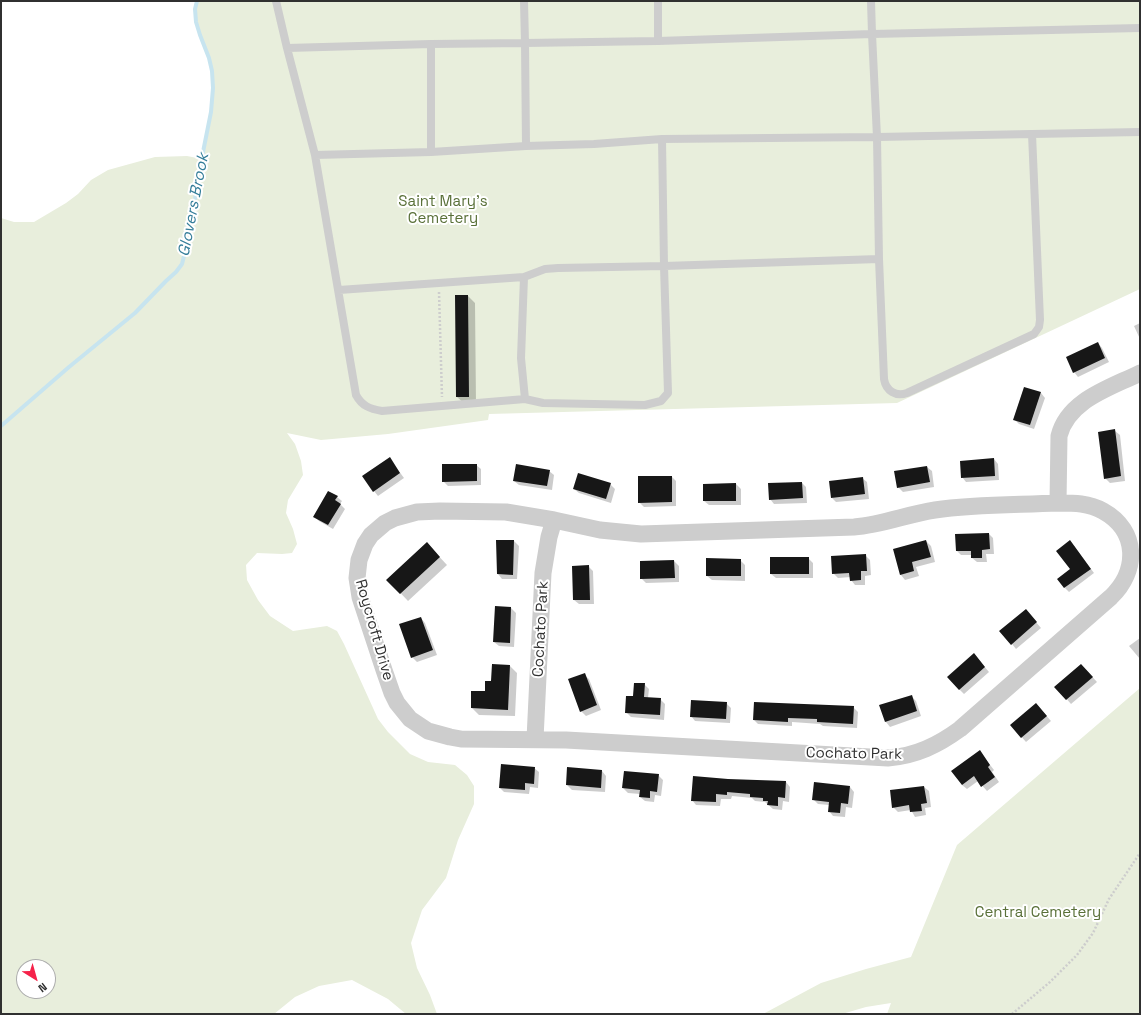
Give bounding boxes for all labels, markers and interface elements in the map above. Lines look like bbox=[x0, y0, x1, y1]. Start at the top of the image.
water label: Glovers Brook bbox=[175, 152, 213, 258]
park label: Saint Mary's Cemetery bbox=[398, 193, 488, 228]
street label: Roycroft Drive bbox=[351, 577, 397, 683]
street label: Cochato Park bbox=[529, 581, 553, 677]
street label: Cochato Park bbox=[806, 744, 902, 764]
park label: Central Cemetery bbox=[975, 904, 1101, 922]
north arrow bbox=[16, 959, 56, 999]
text: N bbox=[35, 980, 50, 996]

